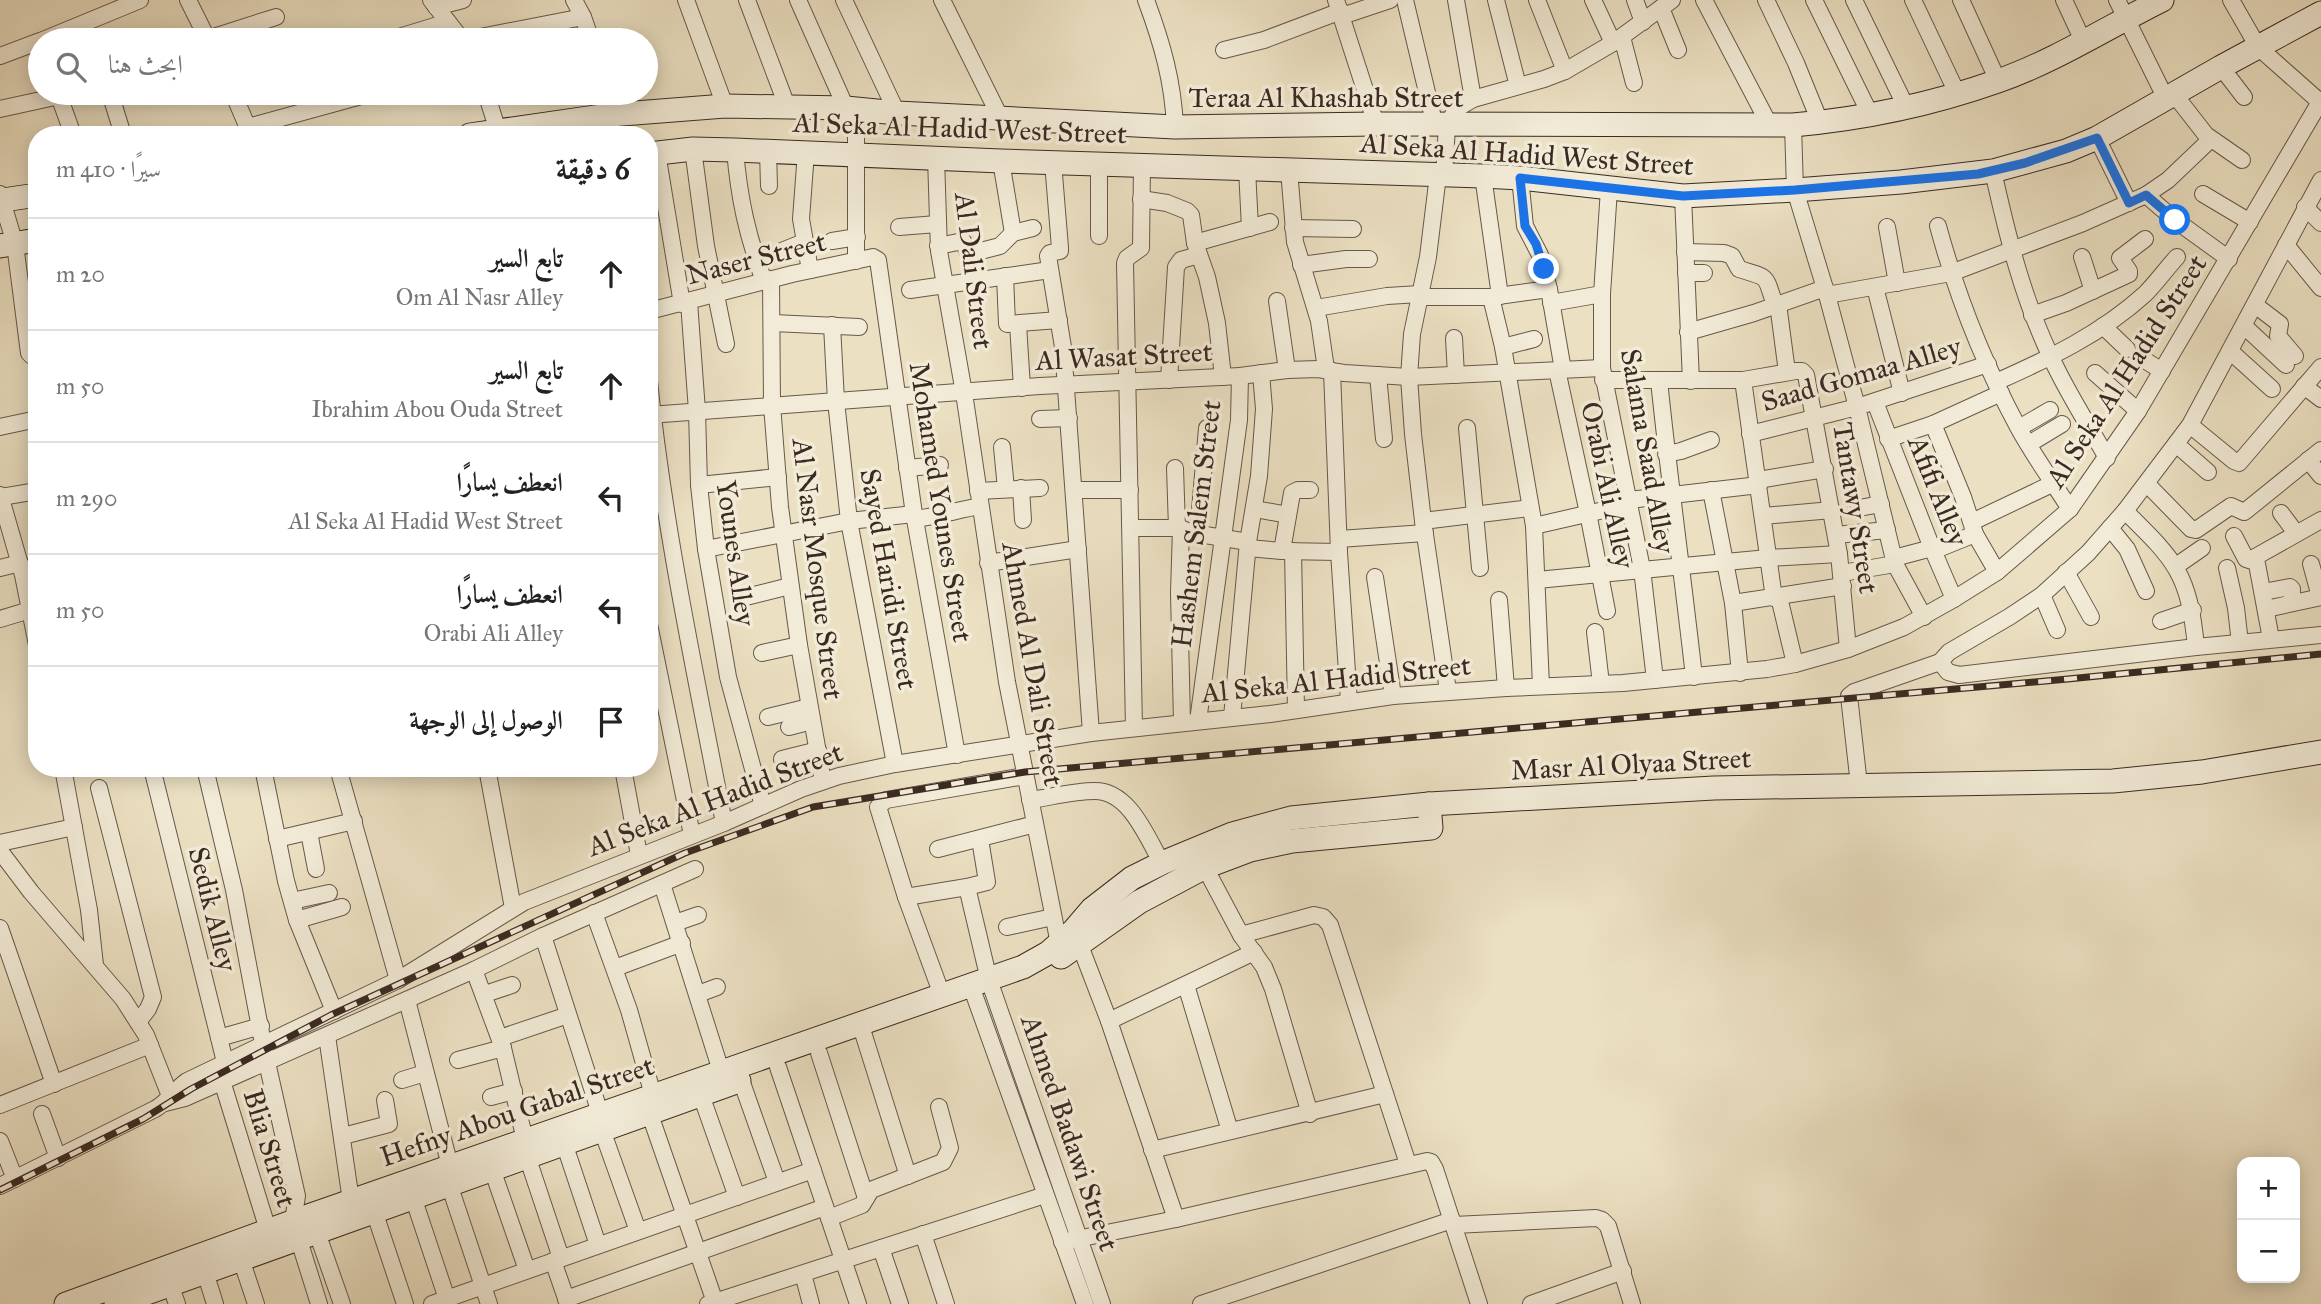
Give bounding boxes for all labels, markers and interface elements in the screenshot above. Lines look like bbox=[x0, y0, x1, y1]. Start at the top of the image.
search box bbox=[28, 28, 658, 105]
icon: search bbox=[52, 48, 90, 86]
text: ابحث هنا bbox=[108, 48, 183, 80]
street label: Teraa Al Khashab Street bbox=[1188, 80, 1464, 115]
street label: Al Seka Al Hadid West Street bbox=[791, 105, 1128, 151]
street label: Al Seka Al Hadid West Street bbox=[1358, 125, 1695, 183]
text: 6 دقيقة bbox=[556, 151, 630, 187]
text: سيرًا · 410 m bbox=[56, 155, 161, 183]
street label: Al Dali Street bbox=[947, 190, 1001, 351]
route start bbox=[2159, 204, 2190, 235]
street label: Naser Street bbox=[682, 224, 830, 292]
text: تابع السير bbox=[490, 242, 563, 274]
street label: Al Seka Al Hadid Street bbox=[2037, 248, 2214, 495]
route end bbox=[1528, 253, 1559, 284]
icon: ahead bbox=[592, 255, 630, 293]
text: 20 m bbox=[56, 260, 105, 288]
text: Om Al Nasr Alley bbox=[396, 283, 563, 311]
street label: Saad Gomaa Alley bbox=[1757, 329, 1966, 419]
street label: Al Wasat Street bbox=[1034, 334, 1213, 378]
street label: Salama Saad Alley bbox=[1613, 346, 1683, 557]
text: تابع السير bbox=[490, 354, 563, 386]
street label: Mohamed Younes Street bbox=[902, 360, 980, 645]
icon: ahead bbox=[592, 367, 630, 405]
text: 50 m bbox=[56, 372, 104, 400]
text: Ibrahim Abou Ouda Street bbox=[312, 395, 563, 423]
street label: Hashem Salem Street bbox=[1163, 398, 1229, 650]
street label: Orabi Ali Alley bbox=[1573, 398, 1643, 572]
street label: Tantawy Street bbox=[1825, 420, 1887, 596]
street label: Afifi Alley bbox=[1900, 430, 1976, 552]
street label: Al Nasr Mosque Street bbox=[784, 435, 851, 702]
text: انعطف يسارًا bbox=[456, 466, 563, 498]
street label: Sayed Haridi Street bbox=[852, 466, 926, 692]
street label: Younes Alley bbox=[708, 478, 764, 629]
icon: left bbox=[592, 479, 630, 517]
text: 290 m bbox=[56, 484, 117, 512]
text: Al Seka Al Hadid West Street bbox=[289, 507, 563, 535]
street label: Ahmed Al Dali Street bbox=[994, 538, 1072, 789]
text: انعطف يسارًا bbox=[456, 578, 563, 610]
icon: left bbox=[592, 591, 630, 629]
text: 50 m bbox=[56, 596, 104, 624]
text: Orabi Ali Alley bbox=[424, 619, 563, 647]
street label: Al Seka Al Hadid Street bbox=[1199, 647, 1473, 711]
icon: arrive bbox=[592, 703, 630, 741]
text: الوصول إلى الوجهة bbox=[409, 704, 563, 736]
street label: Al Seka Al Hadid Street bbox=[581, 734, 848, 864]
street label: Masr Al Olyaa Street bbox=[1510, 740, 1752, 788]
street label: Sedik Alley bbox=[181, 843, 246, 976]
street label: Ahmed Badawi Street bbox=[1013, 1009, 1127, 1256]
street label: Hefny Abou Gabal Street bbox=[375, 1048, 659, 1174]
street label: Blia Street bbox=[236, 1085, 304, 1211]
map controls bbox=[2237, 1157, 2300, 1283]
button: + bbox=[2237, 1157, 2300, 1220]
button: − bbox=[2237, 1220, 2300, 1283]

